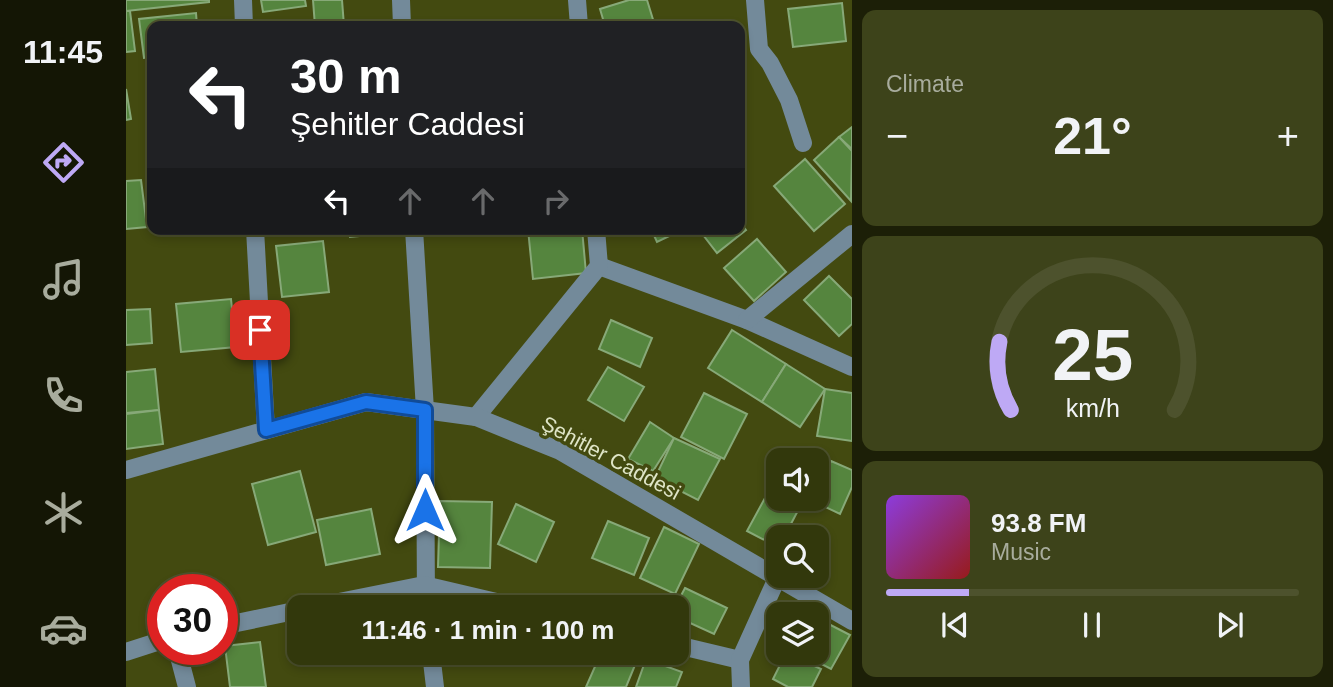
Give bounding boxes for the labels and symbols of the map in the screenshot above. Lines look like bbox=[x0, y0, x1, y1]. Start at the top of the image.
pin bbox=[230, 300, 290, 360]
street label: Şehitler Caddesi bbox=[538, 411, 685, 504]
position arrow bbox=[388, 473, 462, 547]
speed limit sign: 30 bbox=[147, 574, 238, 665]

